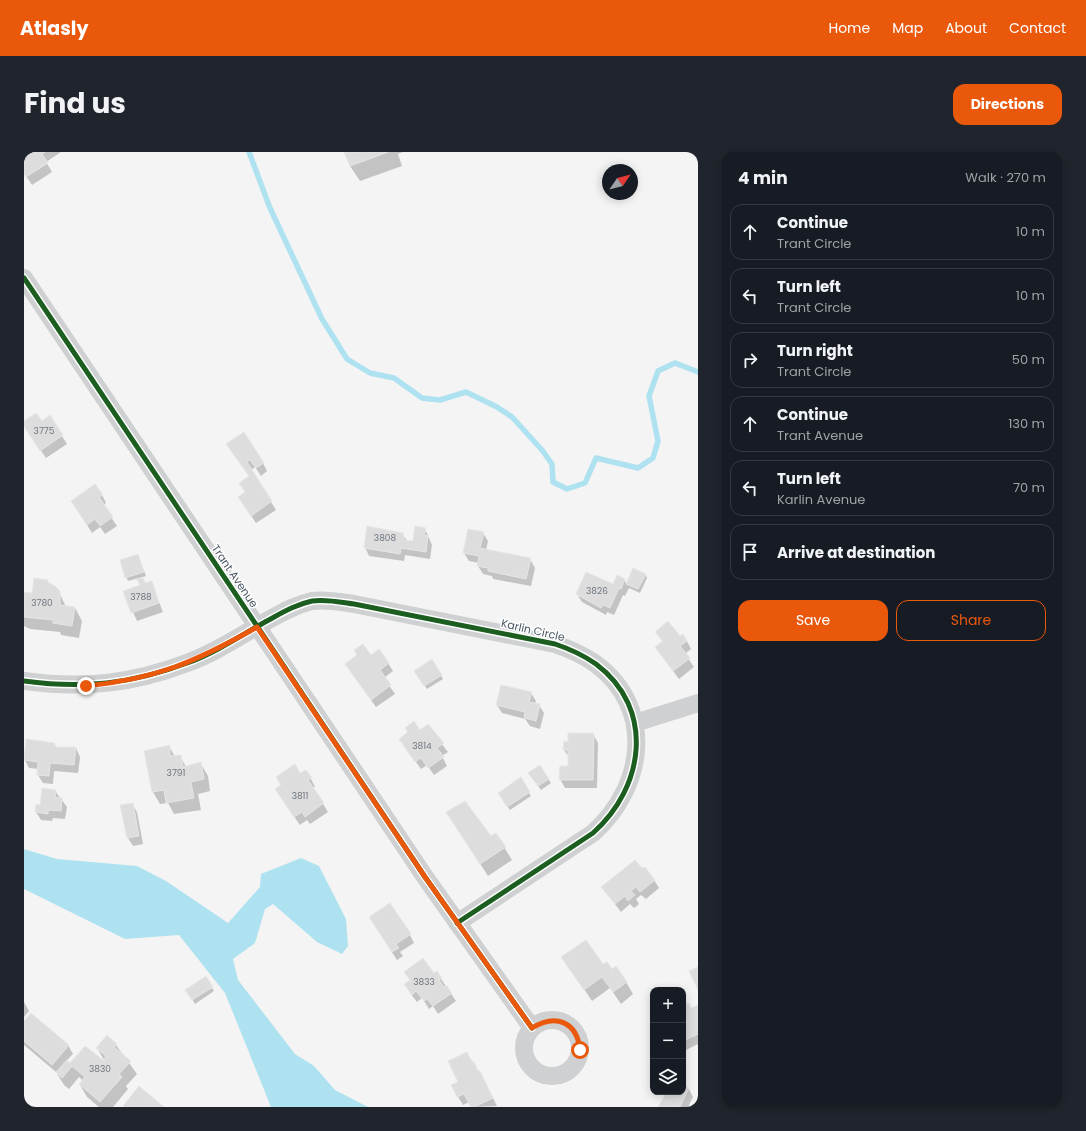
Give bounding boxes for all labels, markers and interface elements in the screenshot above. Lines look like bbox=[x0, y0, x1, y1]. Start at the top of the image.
text: Atlasly bbox=[20, 15, 88, 42]
text: Home bbox=[828, 18, 870, 38]
text: Map bbox=[892, 18, 923, 38]
text: About bbox=[945, 18, 987, 38]
text: Contact bbox=[1009, 18, 1066, 38]
text: Find us bbox=[24, 84, 126, 123]
button: Directions bbox=[953, 84, 1062, 125]
north arrow bbox=[602, 164, 638, 200]
text: 4 min bbox=[738, 166, 788, 190]
text: Walk · 270 m bbox=[965, 168, 1046, 187]
text: Continue bbox=[777, 212, 848, 233]
icon: ahead bbox=[739, 221, 761, 243]
text: 10 m bbox=[1016, 222, 1045, 241]
text: Trant Circle bbox=[777, 234, 851, 253]
text: Turn left bbox=[777, 276, 841, 297]
icon: left bbox=[739, 285, 761, 307]
text: 10 m bbox=[1016, 286, 1045, 305]
text: Trant Circle bbox=[777, 298, 851, 317]
text: Turn right bbox=[777, 340, 853, 361]
icon: right bbox=[739, 349, 761, 371]
text: 50 m bbox=[1012, 350, 1045, 369]
text: Trant Circle bbox=[777, 362, 851, 381]
text: Continue bbox=[777, 404, 848, 425]
icon: ahead bbox=[739, 413, 761, 435]
text: 130 m bbox=[1008, 414, 1045, 433]
house number: 3775 bbox=[34, 425, 55, 437]
text: Trant Avenue bbox=[777, 426, 863, 445]
text: Turn left bbox=[777, 468, 841, 489]
icon: left bbox=[739, 477, 761, 499]
text: 70 m bbox=[1013, 478, 1045, 497]
text: Karlin Avenue bbox=[777, 490, 865, 509]
house number: 3808 bbox=[374, 532, 396, 544]
street label: Trant Avenue bbox=[208, 541, 262, 611]
icon: arrive bbox=[739, 541, 761, 563]
text: Arrive at destination bbox=[777, 542, 935, 563]
house number: 3826 bbox=[586, 585, 608, 597]
house number: 3788 bbox=[130, 591, 152, 603]
house number: 3780 bbox=[31, 597, 53, 609]
button: Save bbox=[738, 600, 888, 641]
button: Share bbox=[896, 600, 1046, 641]
street label: Karlin Circle bbox=[500, 615, 567, 645]
route end bbox=[77, 677, 95, 695]
house number: 3814 bbox=[412, 740, 432, 752]
house number: 3791 bbox=[167, 767, 186, 779]
house number: 3811 bbox=[292, 790, 308, 802]
house number: 3833 bbox=[413, 976, 435, 988]
map controls bbox=[650, 987, 686, 1095]
button: + bbox=[650, 987, 686, 1023]
button: − bbox=[650, 1023, 686, 1059]
route start bbox=[571, 1041, 589, 1059]
button: layers bbox=[650, 1059, 686, 1095]
house number: 3830 bbox=[89, 1063, 111, 1075]

